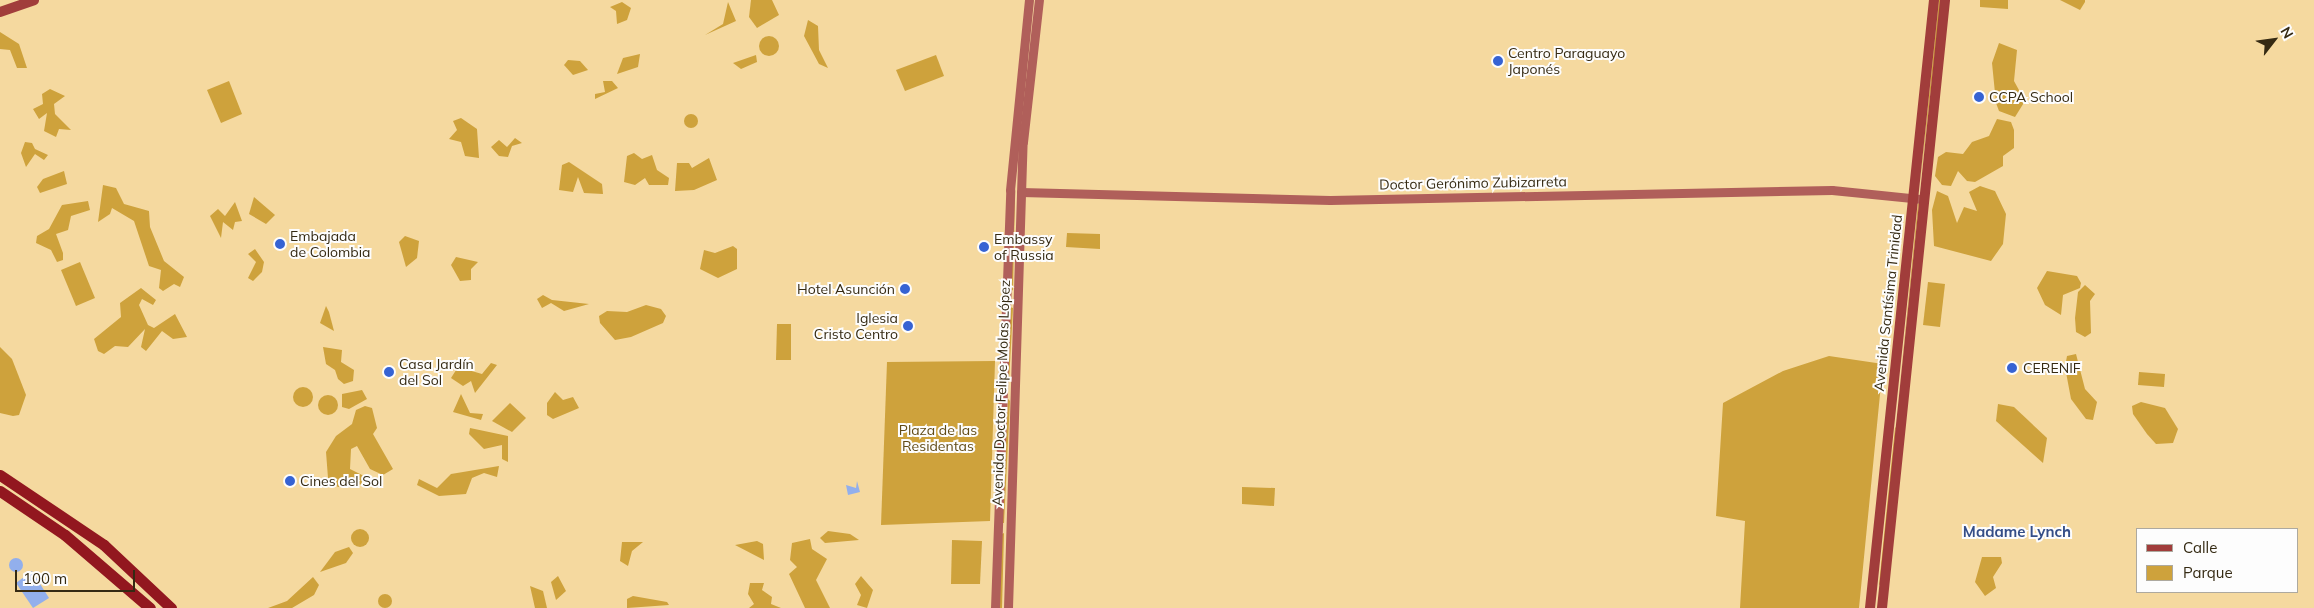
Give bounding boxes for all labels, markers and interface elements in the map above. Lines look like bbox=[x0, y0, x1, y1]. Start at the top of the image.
north arrow bbox=[2249, 15, 2299, 65]
text: N bbox=[2277, 23, 2297, 42]
place label: Centro Paraguayo Japonés bbox=[1508, 45, 1625, 78]
marker: Centro Paraguayo Japonés bbox=[1492, 55, 1504, 67]
place label: CCPA School bbox=[1989, 89, 2073, 105]
marker: CCPA School bbox=[1973, 91, 1985, 103]
street label: Doctor Gerónimo Zubizarreta bbox=[1379, 173, 1567, 193]
street label: Avenida Santísima Trinidad bbox=[1870, 214, 1906, 392]
place label: Embajada de Colombia bbox=[290, 228, 370, 260]
place label: Embassy of Russia bbox=[994, 231, 1054, 264]
marker: Embajada de Colombia bbox=[274, 238, 286, 250]
marker: Embassy of Russia bbox=[978, 241, 990, 253]
street label: Avenida Doctor Felipe Molas López bbox=[989, 280, 1013, 506]
place label: Hotel Asunción bbox=[797, 281, 895, 297]
marker: Hotel Asunción bbox=[899, 283, 911, 295]
place label: Iglesia Cristo Centro bbox=[814, 310, 898, 342]
marker: Iglesia Cristo Centro bbox=[902, 320, 914, 332]
place label: Casa Jardín del Sol bbox=[399, 356, 474, 388]
place label: CERENIF bbox=[2023, 360, 2081, 376]
marker: CERENIF bbox=[2005, 361, 2019, 375]
marker: Casa Jardín del Sol bbox=[383, 366, 395, 378]
park label: Plaza de las Residentas bbox=[899, 422, 977, 454]
place label: Cines del Sol bbox=[300, 473, 382, 489]
marker: Cines del Sol bbox=[284, 475, 296, 487]
district label: Madame Lynch bbox=[1963, 523, 2071, 541]
legend bbox=[2136, 528, 2299, 593]
text: Calle bbox=[2183, 538, 2217, 557]
scale bar bbox=[18, 560, 138, 592]
text: Parque bbox=[2183, 563, 2233, 582]
text: 100 m bbox=[23, 569, 67, 588]

